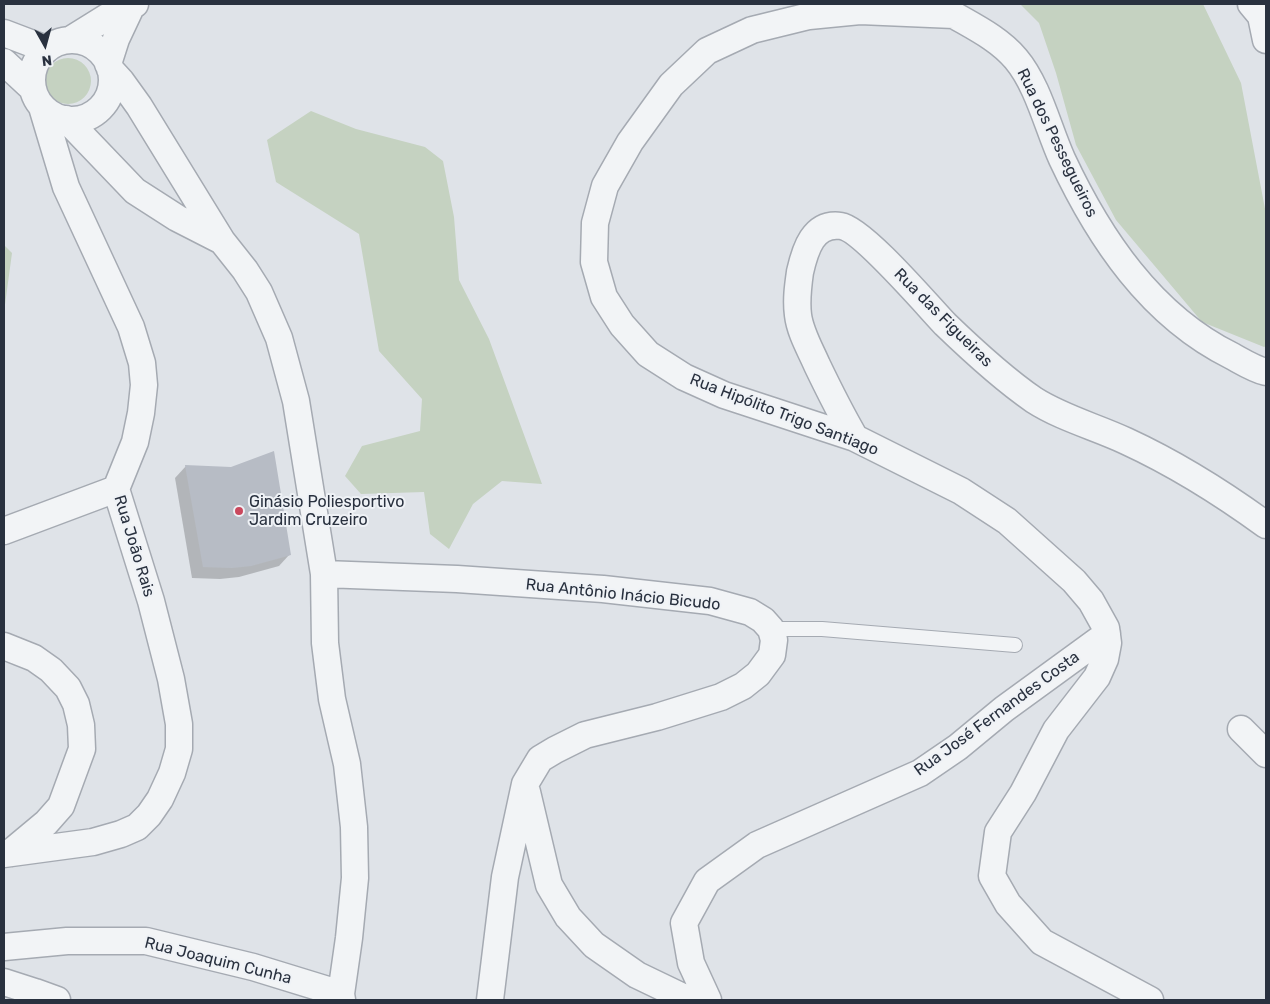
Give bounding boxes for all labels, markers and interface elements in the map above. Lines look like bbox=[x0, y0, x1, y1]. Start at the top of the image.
north arrow bbox=[20, 20, 70, 70]
text: N bbox=[41, 51, 53, 69]
street label: Rua dos Pessegueiros bbox=[1013, 65, 1101, 221]
street label: Rua das Figueiras bbox=[890, 265, 996, 371]
street label: Rua Hipólito Trigo Santiago bbox=[687, 370, 881, 460]
place label: Ginásio Poliesportivo Jardim Cruzeiro bbox=[249, 492, 404, 530]
street label: Rua João Rais bbox=[109, 493, 159, 599]
marker: Ginásio Poliesportivo Jardim Cruzeiro bbox=[233, 505, 245, 517]
street label: Rua Antônio Inácio Bicudo bbox=[525, 575, 721, 615]
street label: Rua José Fernandes Costa bbox=[911, 648, 1083, 780]
street label: Rua Joaquim Cunha bbox=[143, 933, 293, 989]

